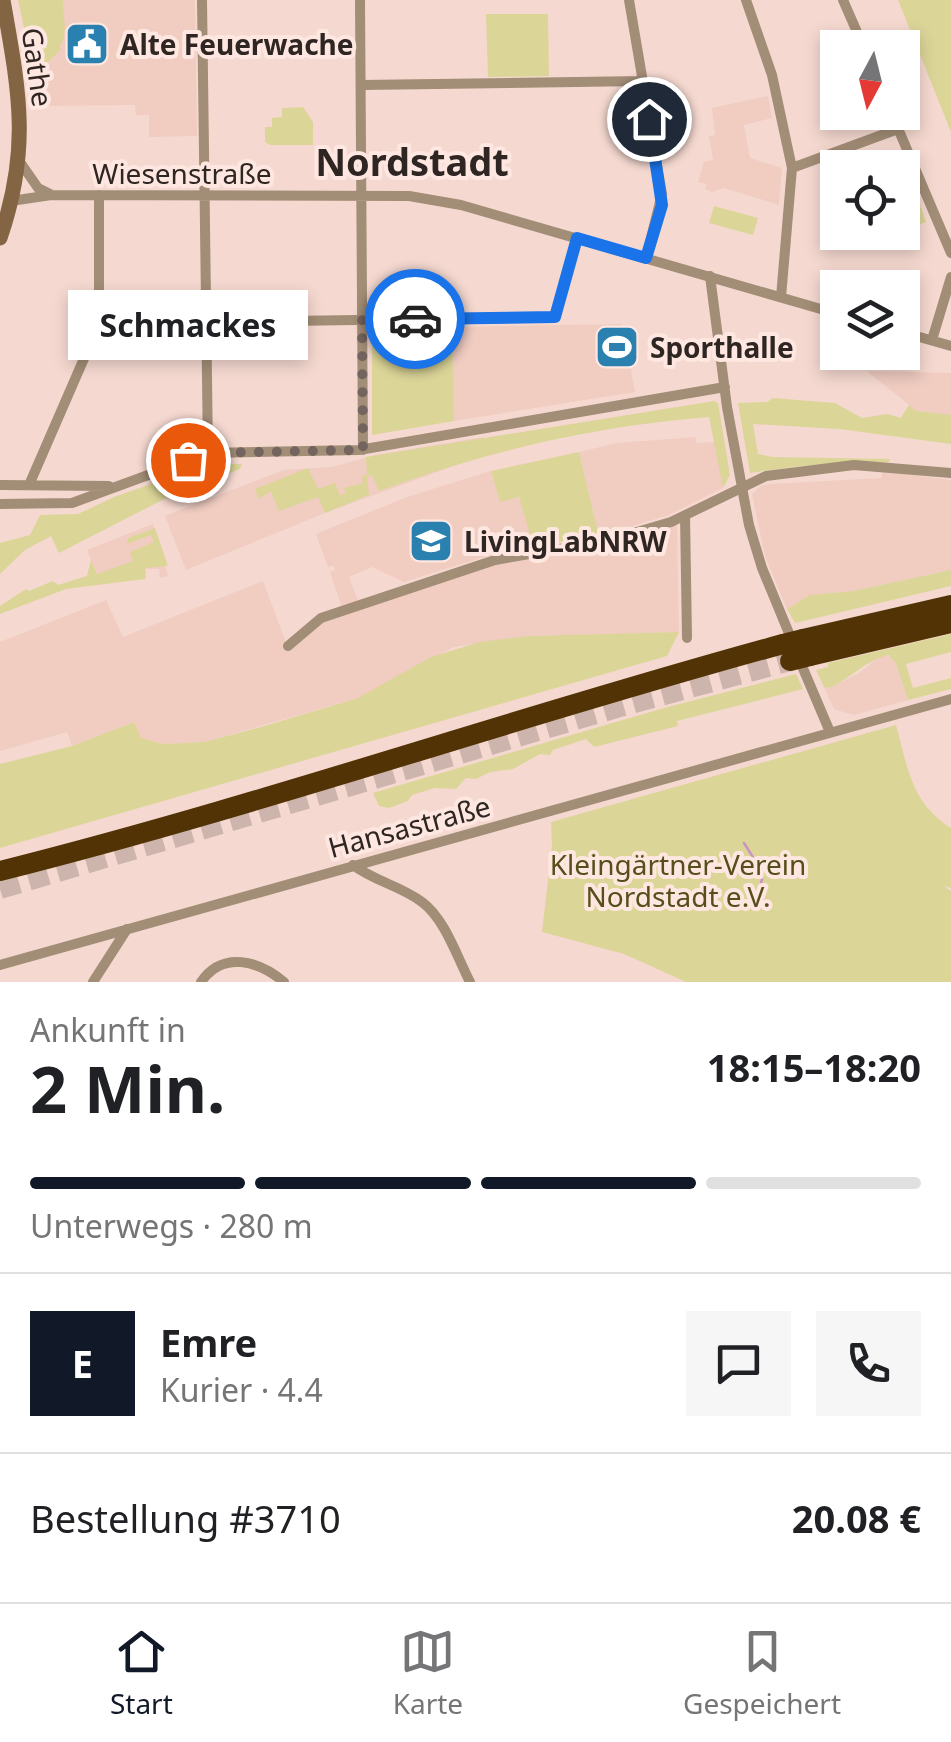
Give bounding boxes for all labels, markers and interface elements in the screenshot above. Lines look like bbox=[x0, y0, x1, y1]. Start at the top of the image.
public building icon: Alte Feuerwache bbox=[64, 21, 110, 67]
street label: Gathe bbox=[14, 25, 62, 109]
place label: Alte Feuerwache bbox=[120, 25, 354, 63]
north arrow bbox=[820, 30, 920, 130]
map controls bbox=[820, 30, 920, 370]
pin bbox=[607, 77, 692, 162]
icon: home bbox=[622, 92, 677, 147]
district label: Nordstadt bbox=[315, 135, 509, 187]
button: locate bbox=[820, 150, 920, 250]
street label: Wiesenstraße bbox=[92, 154, 272, 192]
courier bbox=[365, 269, 465, 369]
button: layers bbox=[820, 270, 920, 370]
callout: Schmackes bbox=[68, 290, 308, 360]
icon: car bbox=[388, 292, 443, 347]
text: Schmackes bbox=[100, 303, 276, 346]
sports icon: Sporthalle bbox=[594, 324, 640, 370]
place label: Sporthalle bbox=[650, 328, 794, 366]
pin bbox=[146, 418, 231, 503]
icon: bag bbox=[161, 433, 216, 488]
school or university icon: LivingLabNRW bbox=[408, 518, 454, 564]
place label: LivingLabNRW bbox=[464, 522, 668, 560]
street label: Hansastraße bbox=[324, 786, 494, 866]
park label: Kleingärtner-Verein Nordstadt e.V. bbox=[550, 845, 806, 915]
text: Ankunft in bbox=[30, 1008, 186, 1051]
text: 18:15–18:20 bbox=[707, 1041, 921, 1093]
text: 2 Min. bbox=[30, 1044, 225, 1132]
text: Unterwegs · 280 m bbox=[30, 1204, 313, 1247]
button: chat bbox=[686, 1311, 791, 1416]
button: phone bbox=[816, 1311, 921, 1416]
text: Emre bbox=[160, 1316, 257, 1368]
text: E bbox=[72, 1337, 93, 1389]
text: Kurier · 4.4 bbox=[160, 1368, 323, 1411]
text: Bestellung #3710 bbox=[30, 1492, 341, 1544]
text: 20.08 € bbox=[792, 1492, 921, 1544]
tab: Start bbox=[110, 1624, 173, 1722]
tab: Karte bbox=[393, 1624, 463, 1722]
tab: Gespeichert bbox=[683, 1624, 841, 1722]

